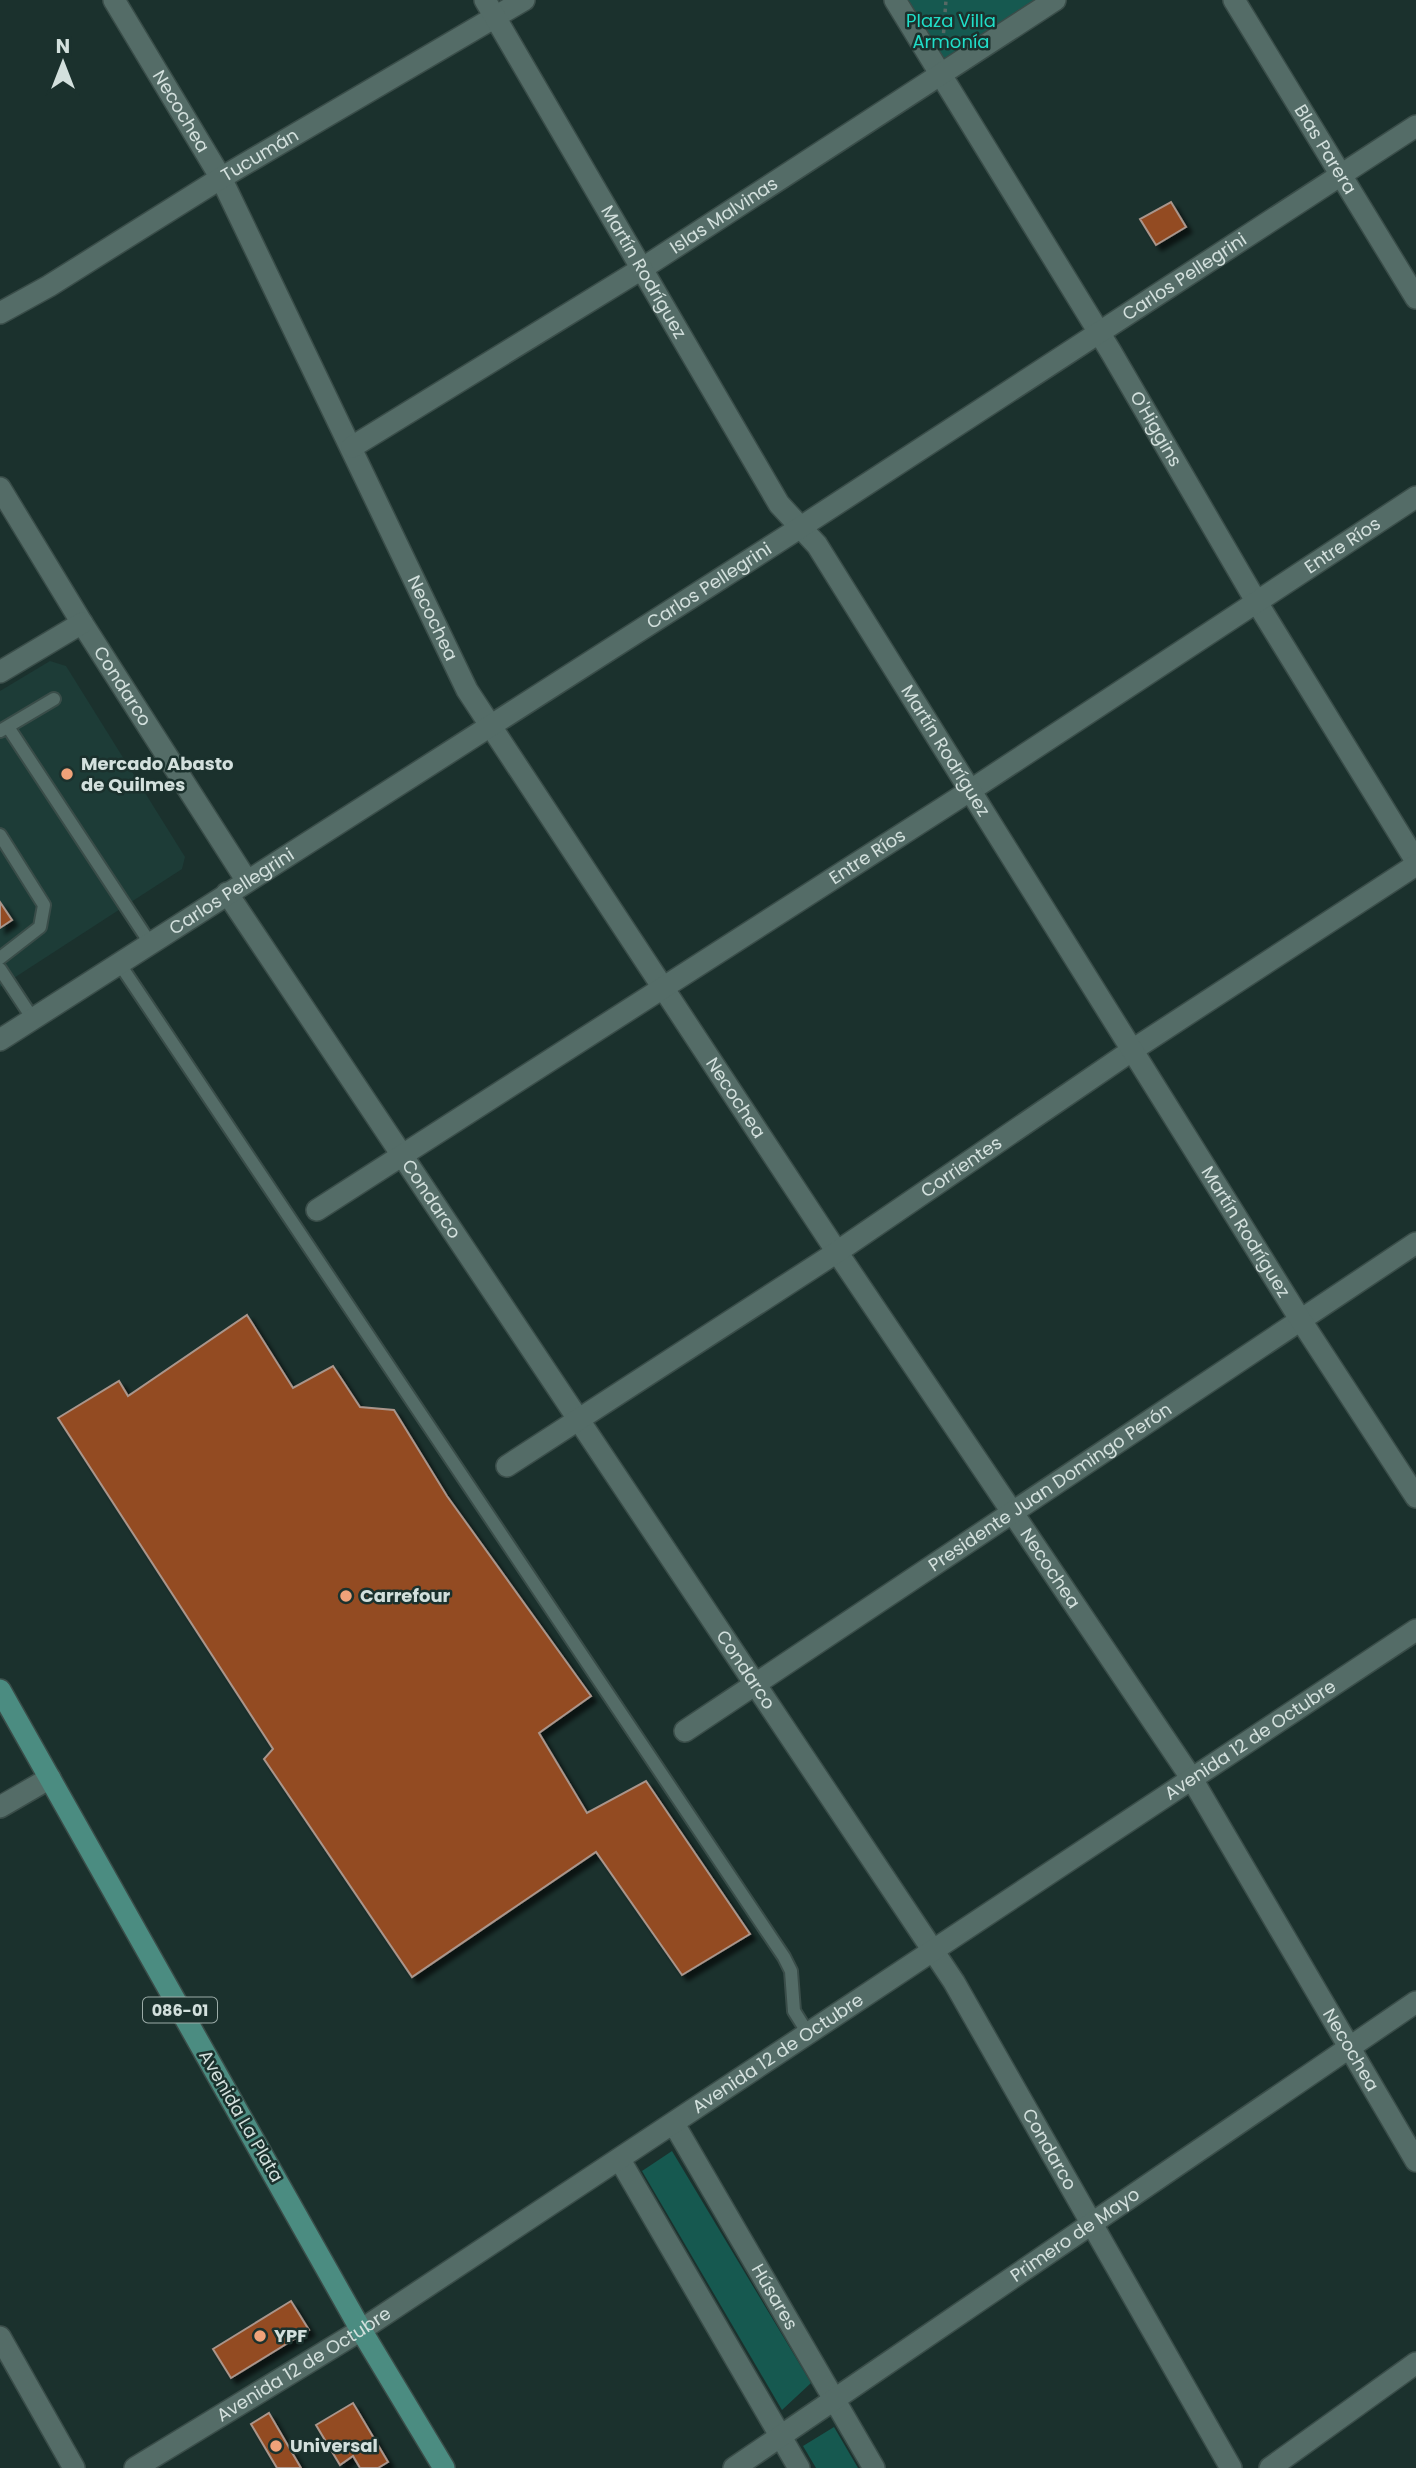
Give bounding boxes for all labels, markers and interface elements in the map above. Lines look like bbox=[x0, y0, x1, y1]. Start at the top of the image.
park label: Plaza Villa Armonía bbox=[906, 8, 996, 54]
north arrow bbox=[28, 28, 98, 98]
text: N bbox=[56, 33, 70, 60]
street label: Necochea bbox=[147, 65, 216, 157]
street label: Blas Parera bbox=[1289, 99, 1363, 199]
street label: Tucumán bbox=[216, 122, 303, 187]
street label: Islas Malvinas bbox=[665, 171, 782, 259]
street label: Martín Rodríguez bbox=[595, 200, 693, 343]
street label: Carlos Pellegrini bbox=[1117, 227, 1251, 326]
street label: O'Higgins bbox=[1124, 386, 1188, 471]
street label: Entre Ríos bbox=[1299, 511, 1385, 579]
street label: Carlos Pellegrini bbox=[641, 536, 776, 635]
street label: Necochea bbox=[402, 571, 464, 665]
street label: Condarco bbox=[88, 641, 158, 731]
street label: Martín Rodríguez bbox=[895, 680, 996, 821]
place label: Mercado Abasto de Quilmes bbox=[81, 751, 233, 797]
marker: Mercado Abasto de Quilmes bbox=[59, 766, 75, 782]
street label: Entre Ríos bbox=[824, 822, 910, 890]
street label: Carlos Pellegrini bbox=[164, 842, 299, 941]
street label: Necochea bbox=[700, 1052, 772, 1143]
street label: Corrientes bbox=[916, 1130, 1007, 1203]
street label: Condarco bbox=[396, 1154, 467, 1243]
street label: Martín Rodríguez bbox=[1196, 1161, 1297, 1302]
street label: Presidente Juan Domingo Perón bbox=[923, 1397, 1176, 1577]
street label: Necochea bbox=[1014, 1523, 1087, 1613]
place label: Carrefour bbox=[360, 1583, 451, 1608]
marker: Carrefour bbox=[338, 1588, 354, 1604]
street label: Condarco bbox=[710, 1625, 782, 1714]
street label: Avenida 12 de Octubre bbox=[1159, 1674, 1341, 1806]
street label: Avenida 12 de Octubre bbox=[687, 1987, 868, 2119]
road number: 086-01 bbox=[143, 1998, 217, 2022]
street label: Necochea bbox=[1317, 2004, 1385, 2096]
street label: Avenida La Plata bbox=[193, 2045, 290, 2187]
street label: Condarco bbox=[1017, 2104, 1083, 2195]
street label: Primero de Mayo bbox=[1005, 2181, 1144, 2288]
street label: Húsares bbox=[746, 2259, 804, 2334]
street label: Avenida 12 de Octubre bbox=[211, 2301, 396, 2427]
place label: YPF bbox=[274, 2323, 307, 2348]
marker: YPF bbox=[252, 2328, 268, 2344]
place label: Universal bbox=[290, 2433, 378, 2458]
marker: Universal bbox=[268, 2438, 284, 2454]

